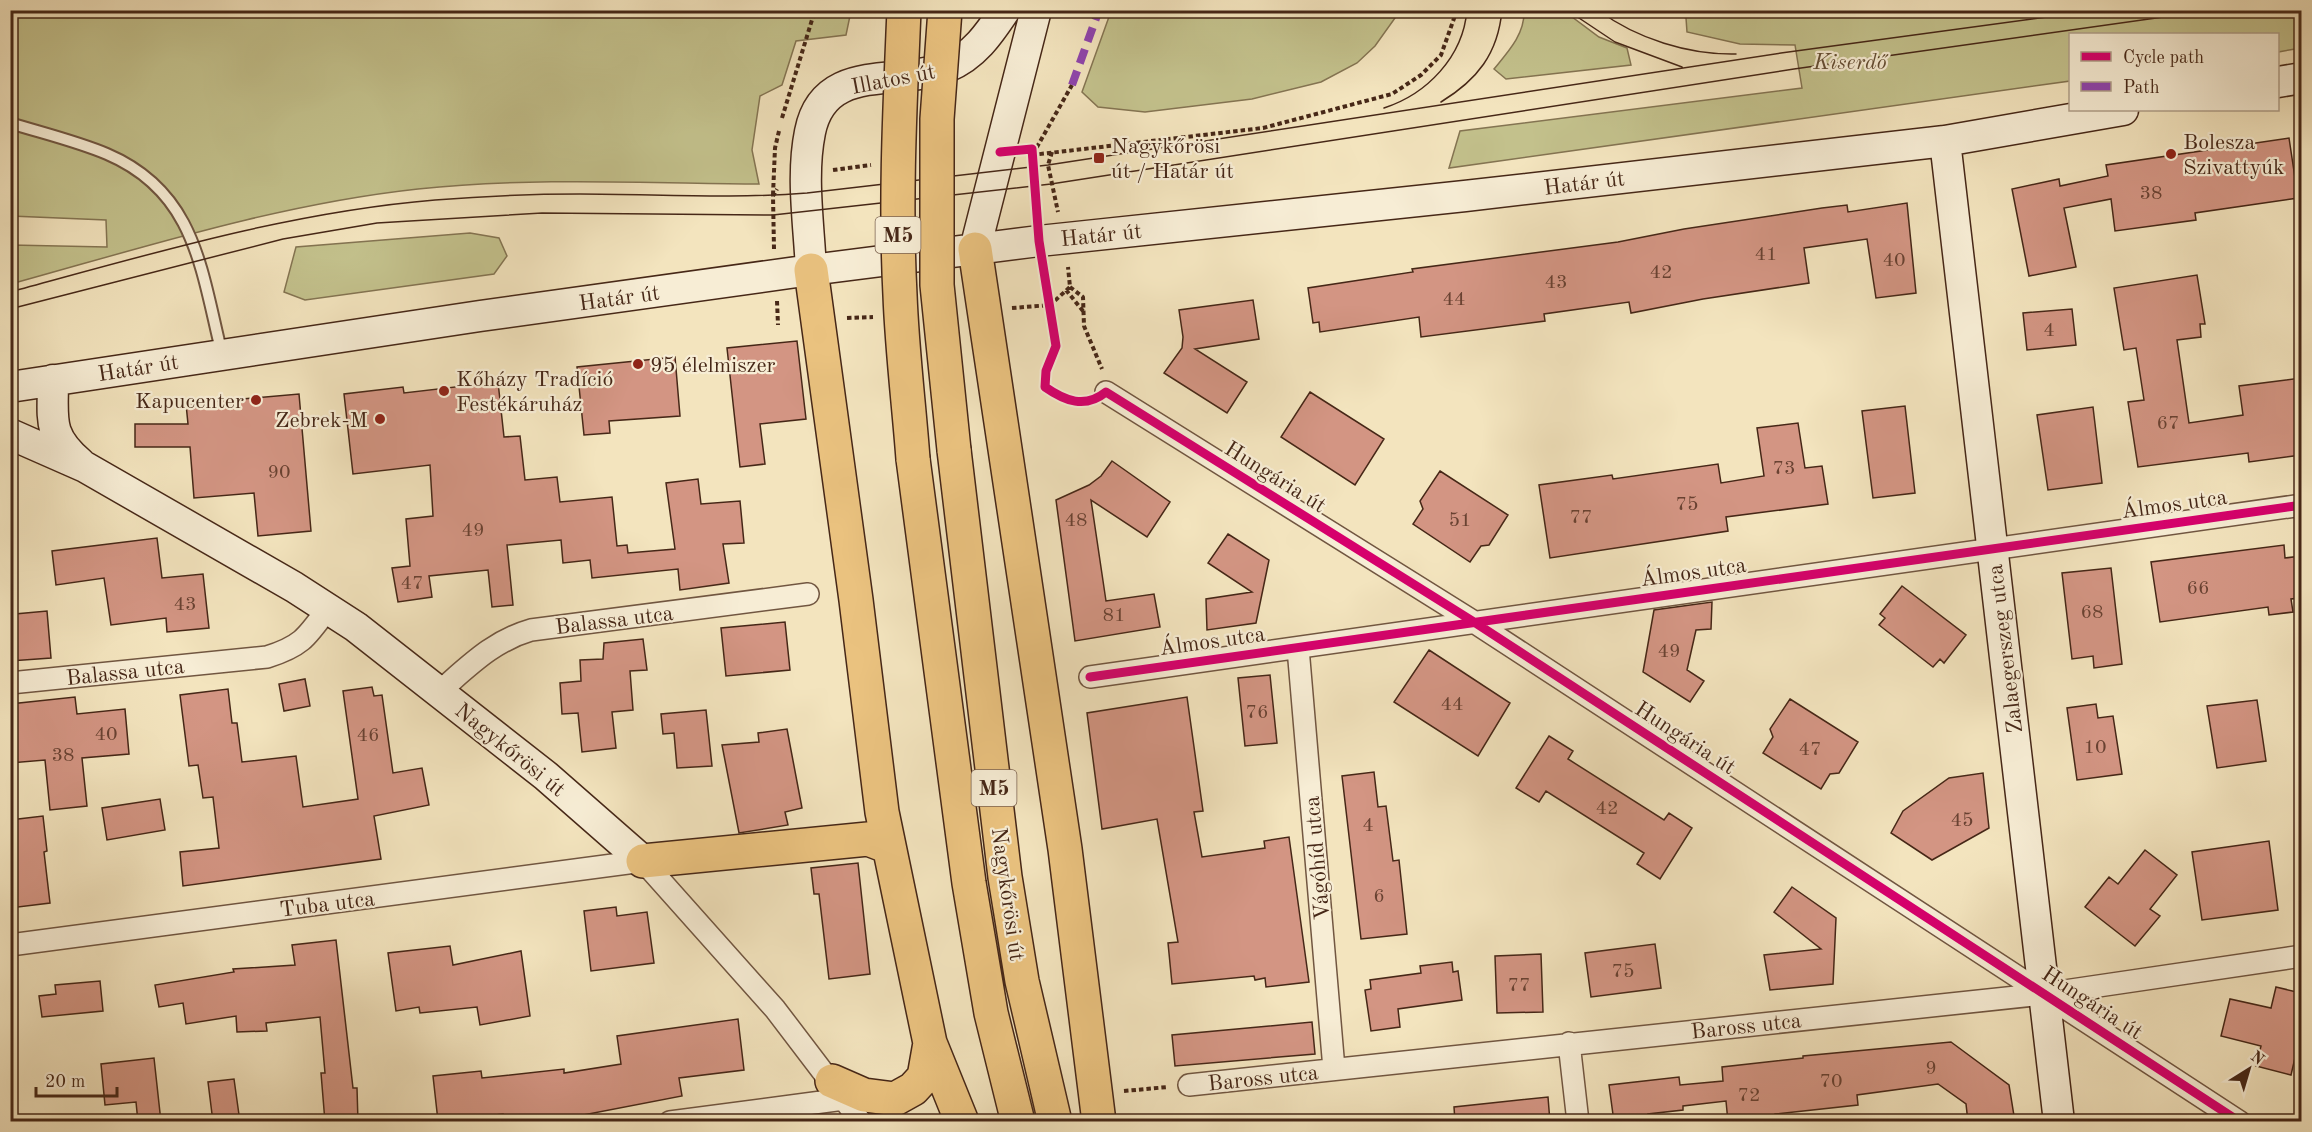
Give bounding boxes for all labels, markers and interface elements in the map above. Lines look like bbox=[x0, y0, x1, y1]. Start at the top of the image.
legend bbox=[2069, 33, 2279, 111]
text: Cycle path bbox=[2123, 49, 2204, 67]
park label: Kiserdő bbox=[1812, 52, 1889, 74]
street label: Illatos út bbox=[849, 61, 937, 99]
text: Path bbox=[2123, 79, 2160, 97]
place label: Bolesza Szivattyúk bbox=[2183, 132, 2284, 179]
place label: Nagykőrösi út / Határ út bbox=[1111, 136, 1234, 183]
marker: Bolesza Szivattyúk bbox=[2164, 147, 2178, 161]
marker: Nagykőrösi út / Határ út bbox=[1092, 151, 1106, 165]
street label: Határ út bbox=[1543, 168, 1626, 200]
house number: 38 bbox=[2139, 184, 2163, 204]
road number: M5 bbox=[876, 217, 920, 253]
street label: Határ út bbox=[1060, 221, 1143, 251]
house number: 41 bbox=[1754, 245, 1778, 265]
house number: 40 bbox=[1882, 251, 1906, 271]
house number: 42 bbox=[1649, 263, 1673, 283]
house number: 43 bbox=[1544, 273, 1568, 293]
street label: Határ út bbox=[577, 282, 661, 316]
house number: 44 bbox=[1442, 290, 1466, 310]
house number: 4 bbox=[2043, 321, 2055, 341]
street label: Határ út bbox=[96, 352, 180, 386]
place label: 95 élelmiszer bbox=[650, 355, 776, 377]
marker: 95 élelmiszer bbox=[631, 357, 645, 371]
place label: Kőházy Tradíció Festékáruház bbox=[456, 369, 613, 416]
marker: Kőházy Tradíció Festékáruház bbox=[437, 384, 451, 398]
place label: Kapucenter bbox=[135, 391, 244, 413]
marker: Kapucenter bbox=[249, 393, 263, 407]
place label: Zebrek-M bbox=[275, 410, 368, 432]
marker: Zebrek-M bbox=[373, 412, 387, 426]
house number: 67 bbox=[2156, 414, 2180, 434]
street label: Hungária út bbox=[1220, 438, 1330, 518]
house number: 73 bbox=[1772, 459, 1796, 479]
house number: 90 bbox=[267, 463, 291, 483]
street label: Álmos utca bbox=[2119, 484, 2229, 523]
house number: 75 bbox=[1675, 495, 1699, 515]
house number: 77 bbox=[1569, 508, 1593, 528]
house number: 48 bbox=[1064, 511, 1088, 531]
house number: 51 bbox=[1448, 511, 1472, 531]
house number: 49 bbox=[461, 521, 485, 541]
street label: Álmos utca bbox=[1638, 552, 1748, 591]
street label: Zalaegerszeg utca bbox=[1985, 563, 2027, 735]
house number: 47 bbox=[400, 574, 424, 594]
house number: 66 bbox=[2186, 579, 2210, 599]
house number: 43 bbox=[173, 595, 197, 615]
street label: Balassa utca bbox=[554, 603, 675, 639]
house number: 68 bbox=[2080, 603, 2104, 623]
house number: 81 bbox=[1102, 606, 1126, 626]
street label: Álmos utca bbox=[1157, 621, 1267, 660]
house number: 49 bbox=[1657, 642, 1681, 662]
street label: Balassa utca bbox=[65, 656, 186, 690]
house number: 44 bbox=[1440, 695, 1464, 715]
street label: Hungária út bbox=[1631, 698, 1739, 779]
street label: Nagykőrösi út bbox=[450, 700, 569, 801]
house number: 76 bbox=[1245, 703, 1269, 723]
house number: 40 bbox=[94, 725, 118, 745]
house number: 46 bbox=[356, 726, 380, 746]
house number: 10 bbox=[2083, 738, 2107, 758]
house number: 47 bbox=[1798, 740, 1822, 760]
house number: 38 bbox=[51, 746, 75, 766]
road number: M5 bbox=[972, 770, 1016, 806]
street label: Vágóhíd utca bbox=[1302, 795, 1334, 921]
house number: 42 bbox=[1595, 799, 1619, 819]
house number: 45 bbox=[1950, 811, 1974, 831]
house number: 4 bbox=[1362, 816, 1374, 836]
street label: Nagykőrösi út bbox=[987, 826, 1027, 963]
house number: 6 bbox=[1373, 887, 1385, 907]
street label: Tuba utca bbox=[278, 888, 376, 922]
house number: 75 bbox=[1611, 962, 1635, 982]
street label: Hungária út bbox=[2038, 963, 2146, 1044]
house number: 77 bbox=[1507, 976, 1531, 996]
street label: Baross utca bbox=[1690, 1010, 1803, 1044]
north arrow bbox=[2219, 1039, 2279, 1099]
text: N bbox=[2247, 1049, 2267, 1069]
house number: 9 bbox=[1925, 1059, 1937, 1079]
scale bar bbox=[36, 1060, 117, 1098]
street label: Baross utca bbox=[1207, 1062, 1320, 1096]
house number: 70 bbox=[1819, 1072, 1843, 1092]
text: 20 m bbox=[45, 1073, 85, 1091]
house number: 72 bbox=[1737, 1086, 1761, 1106]

